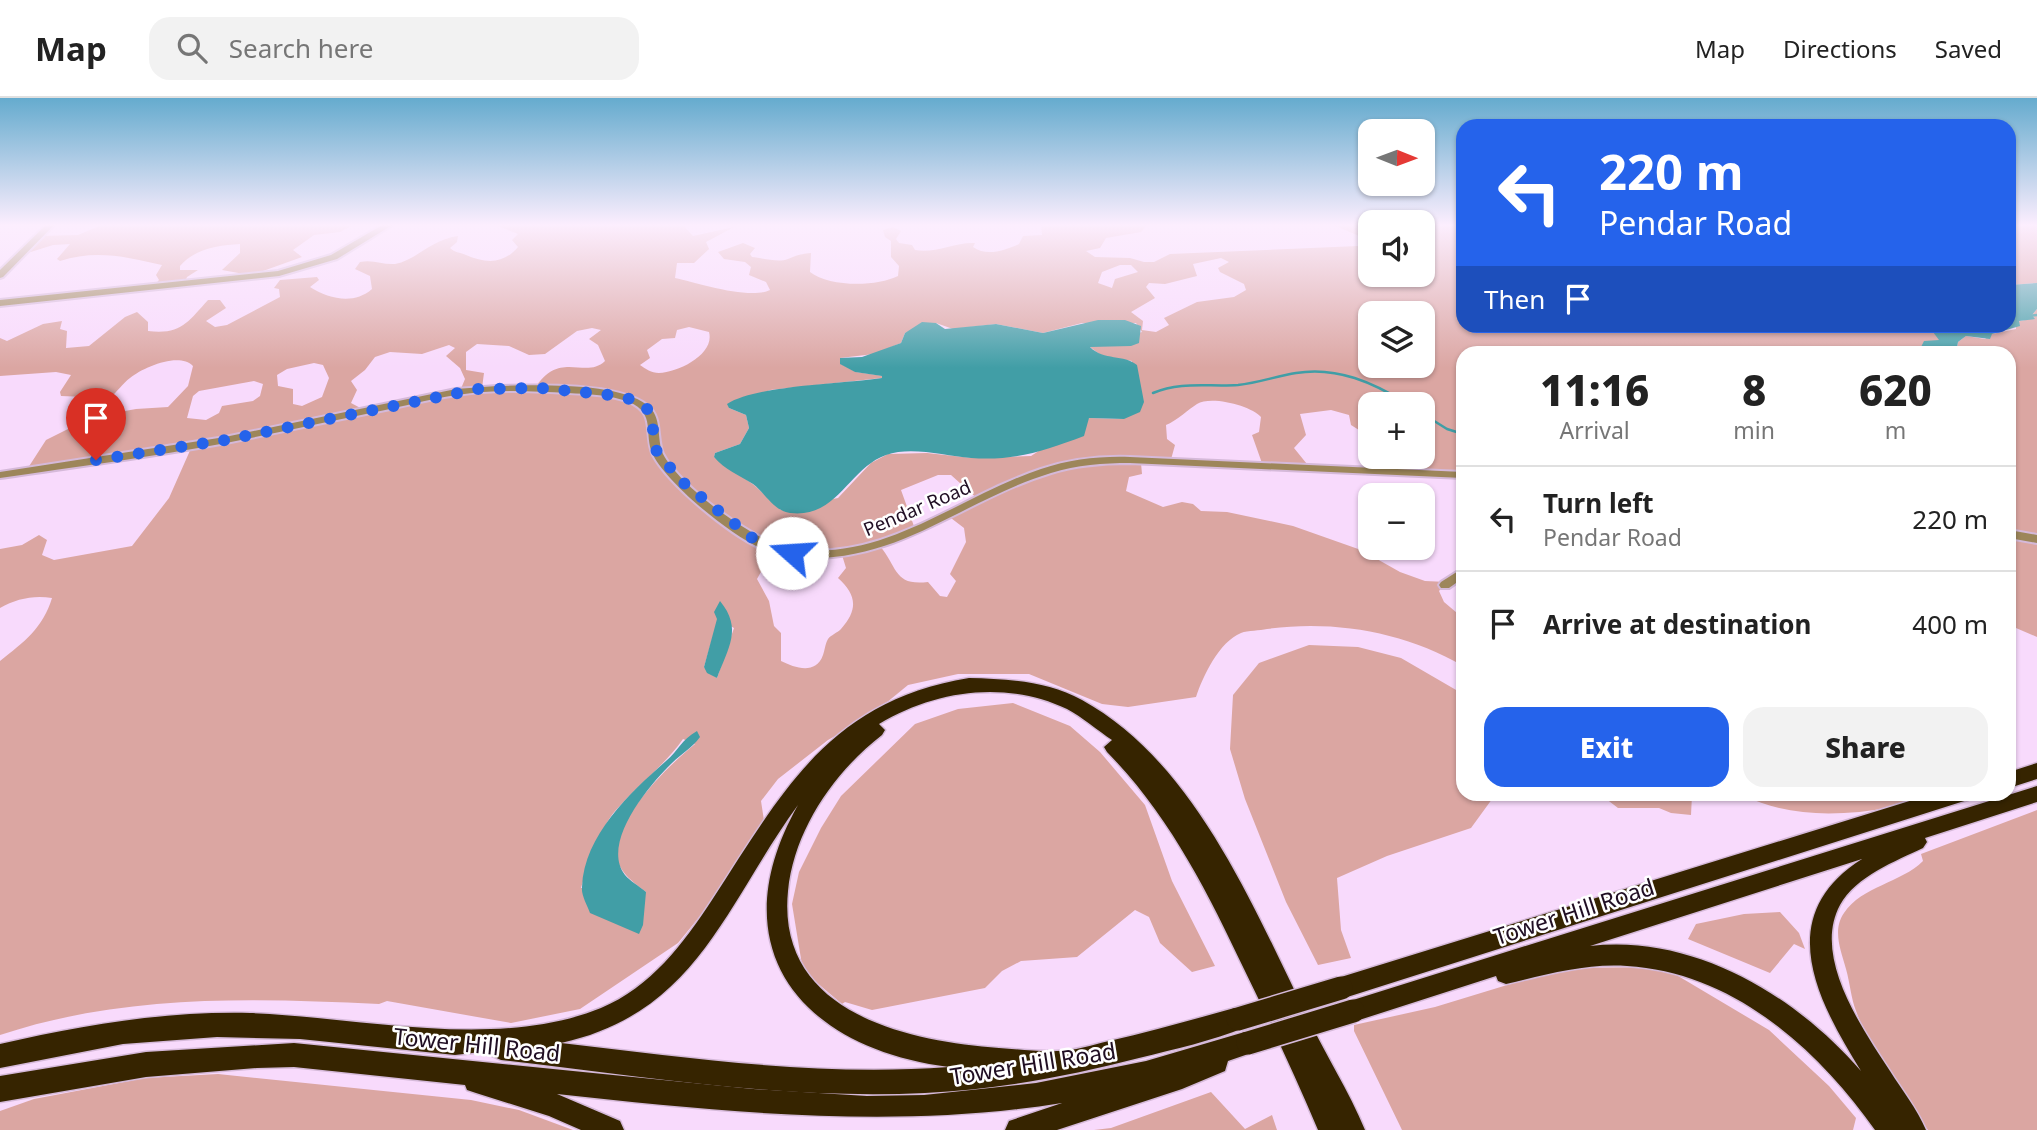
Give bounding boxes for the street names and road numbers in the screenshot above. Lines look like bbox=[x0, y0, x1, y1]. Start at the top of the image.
street label: Pendar Road bbox=[859, 474, 975, 542]
street label: Tower Hill Road bbox=[1489, 870, 1658, 952]
street label: Tower Hill Road bbox=[392, 1019, 562, 1069]
street label: Tower Hill Road bbox=[948, 1034, 1118, 1092]

